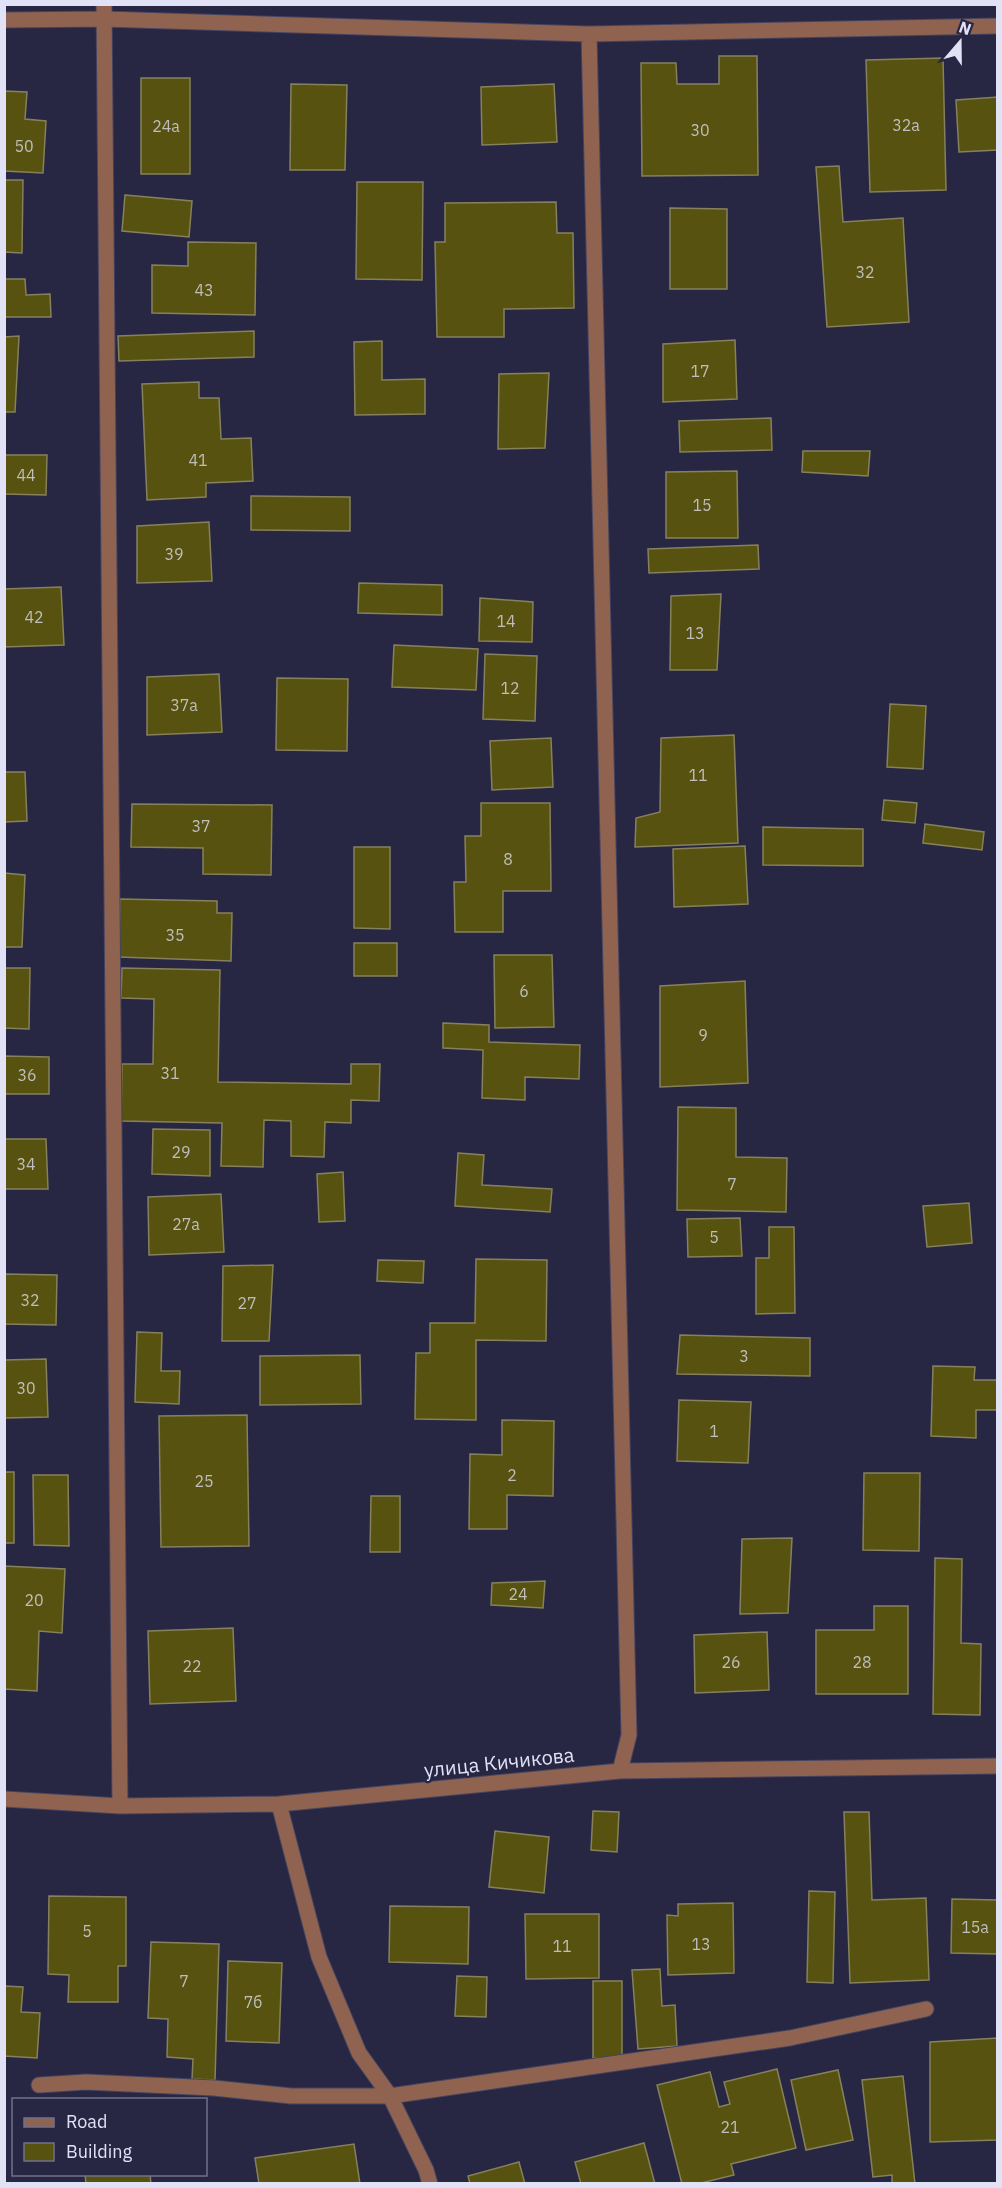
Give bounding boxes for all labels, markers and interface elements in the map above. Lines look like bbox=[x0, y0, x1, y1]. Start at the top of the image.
north arrow bbox=[930, 12, 990, 72]
text: N bbox=[956, 17, 974, 39]
house number: 32а bbox=[892, 115, 920, 135]
house number: 24а bbox=[152, 116, 180, 136]
house number: 30 bbox=[690, 120, 710, 140]
house number: 50 bbox=[14, 136, 34, 156]
house number: 32 bbox=[855, 262, 875, 282]
house number: 43 bbox=[194, 280, 214, 300]
house number: 17 bbox=[690, 361, 710, 381]
house number: 41 bbox=[188, 450, 208, 470]
house number: 44 bbox=[16, 465, 36, 485]
house number: 15 bbox=[692, 495, 712, 515]
house number: 39 bbox=[164, 544, 184, 564]
house number: 42 bbox=[24, 607, 44, 627]
house number: 14 bbox=[496, 611, 516, 631]
house number: 13 bbox=[685, 623, 705, 643]
house number: 12 bbox=[500, 678, 520, 698]
house number: 37а bbox=[170, 695, 198, 715]
house number: 11 bbox=[688, 765, 708, 785]
house number: 37 bbox=[191, 816, 211, 836]
house number: 8 bbox=[503, 849, 513, 869]
house number: 35 bbox=[165, 925, 185, 945]
house number: 6 bbox=[519, 981, 529, 1001]
house number: 9 bbox=[698, 1025, 708, 1045]
house number: 31 bbox=[160, 1063, 180, 1083]
house number: 36 bbox=[17, 1065, 37, 1085]
house number: 29 bbox=[171, 1142, 191, 1162]
house number: 34 bbox=[16, 1154, 36, 1174]
house number: 7 bbox=[727, 1174, 737, 1194]
house number: 27а bbox=[172, 1214, 200, 1234]
house number: 5 bbox=[709, 1227, 719, 1247]
house number: 32 bbox=[20, 1290, 40, 1310]
house number: 27 bbox=[237, 1293, 257, 1313]
house number: 3 bbox=[739, 1346, 749, 1366]
house number: 30 bbox=[16, 1378, 36, 1398]
house number: 1 bbox=[709, 1421, 719, 1441]
house number: 2 bbox=[507, 1465, 517, 1485]
house number: 25 bbox=[194, 1471, 214, 1491]
house number: 24 bbox=[508, 1584, 528, 1604]
house number: 20 bbox=[24, 1590, 44, 1610]
house number: 26 bbox=[721, 1652, 741, 1672]
house number: 28 bbox=[852, 1652, 872, 1672]
house number: 22 bbox=[182, 1656, 202, 1676]
street label: улица Кичикова bbox=[422, 1741, 576, 1783]
house number: 15а bbox=[961, 1917, 989, 1937]
house number: 5 bbox=[82, 1921, 92, 1941]
house number: 13 bbox=[691, 1934, 711, 1954]
house number: 11 bbox=[552, 1936, 572, 1956]
house number: 7 bbox=[179, 1971, 189, 1991]
house number: 7б bbox=[244, 1992, 262, 2012]
legend bbox=[12, 2098, 207, 2176]
text: Road bbox=[66, 2110, 107, 2133]
house number: 21 bbox=[720, 2117, 740, 2137]
text: Building bbox=[66, 2140, 133, 2163]

